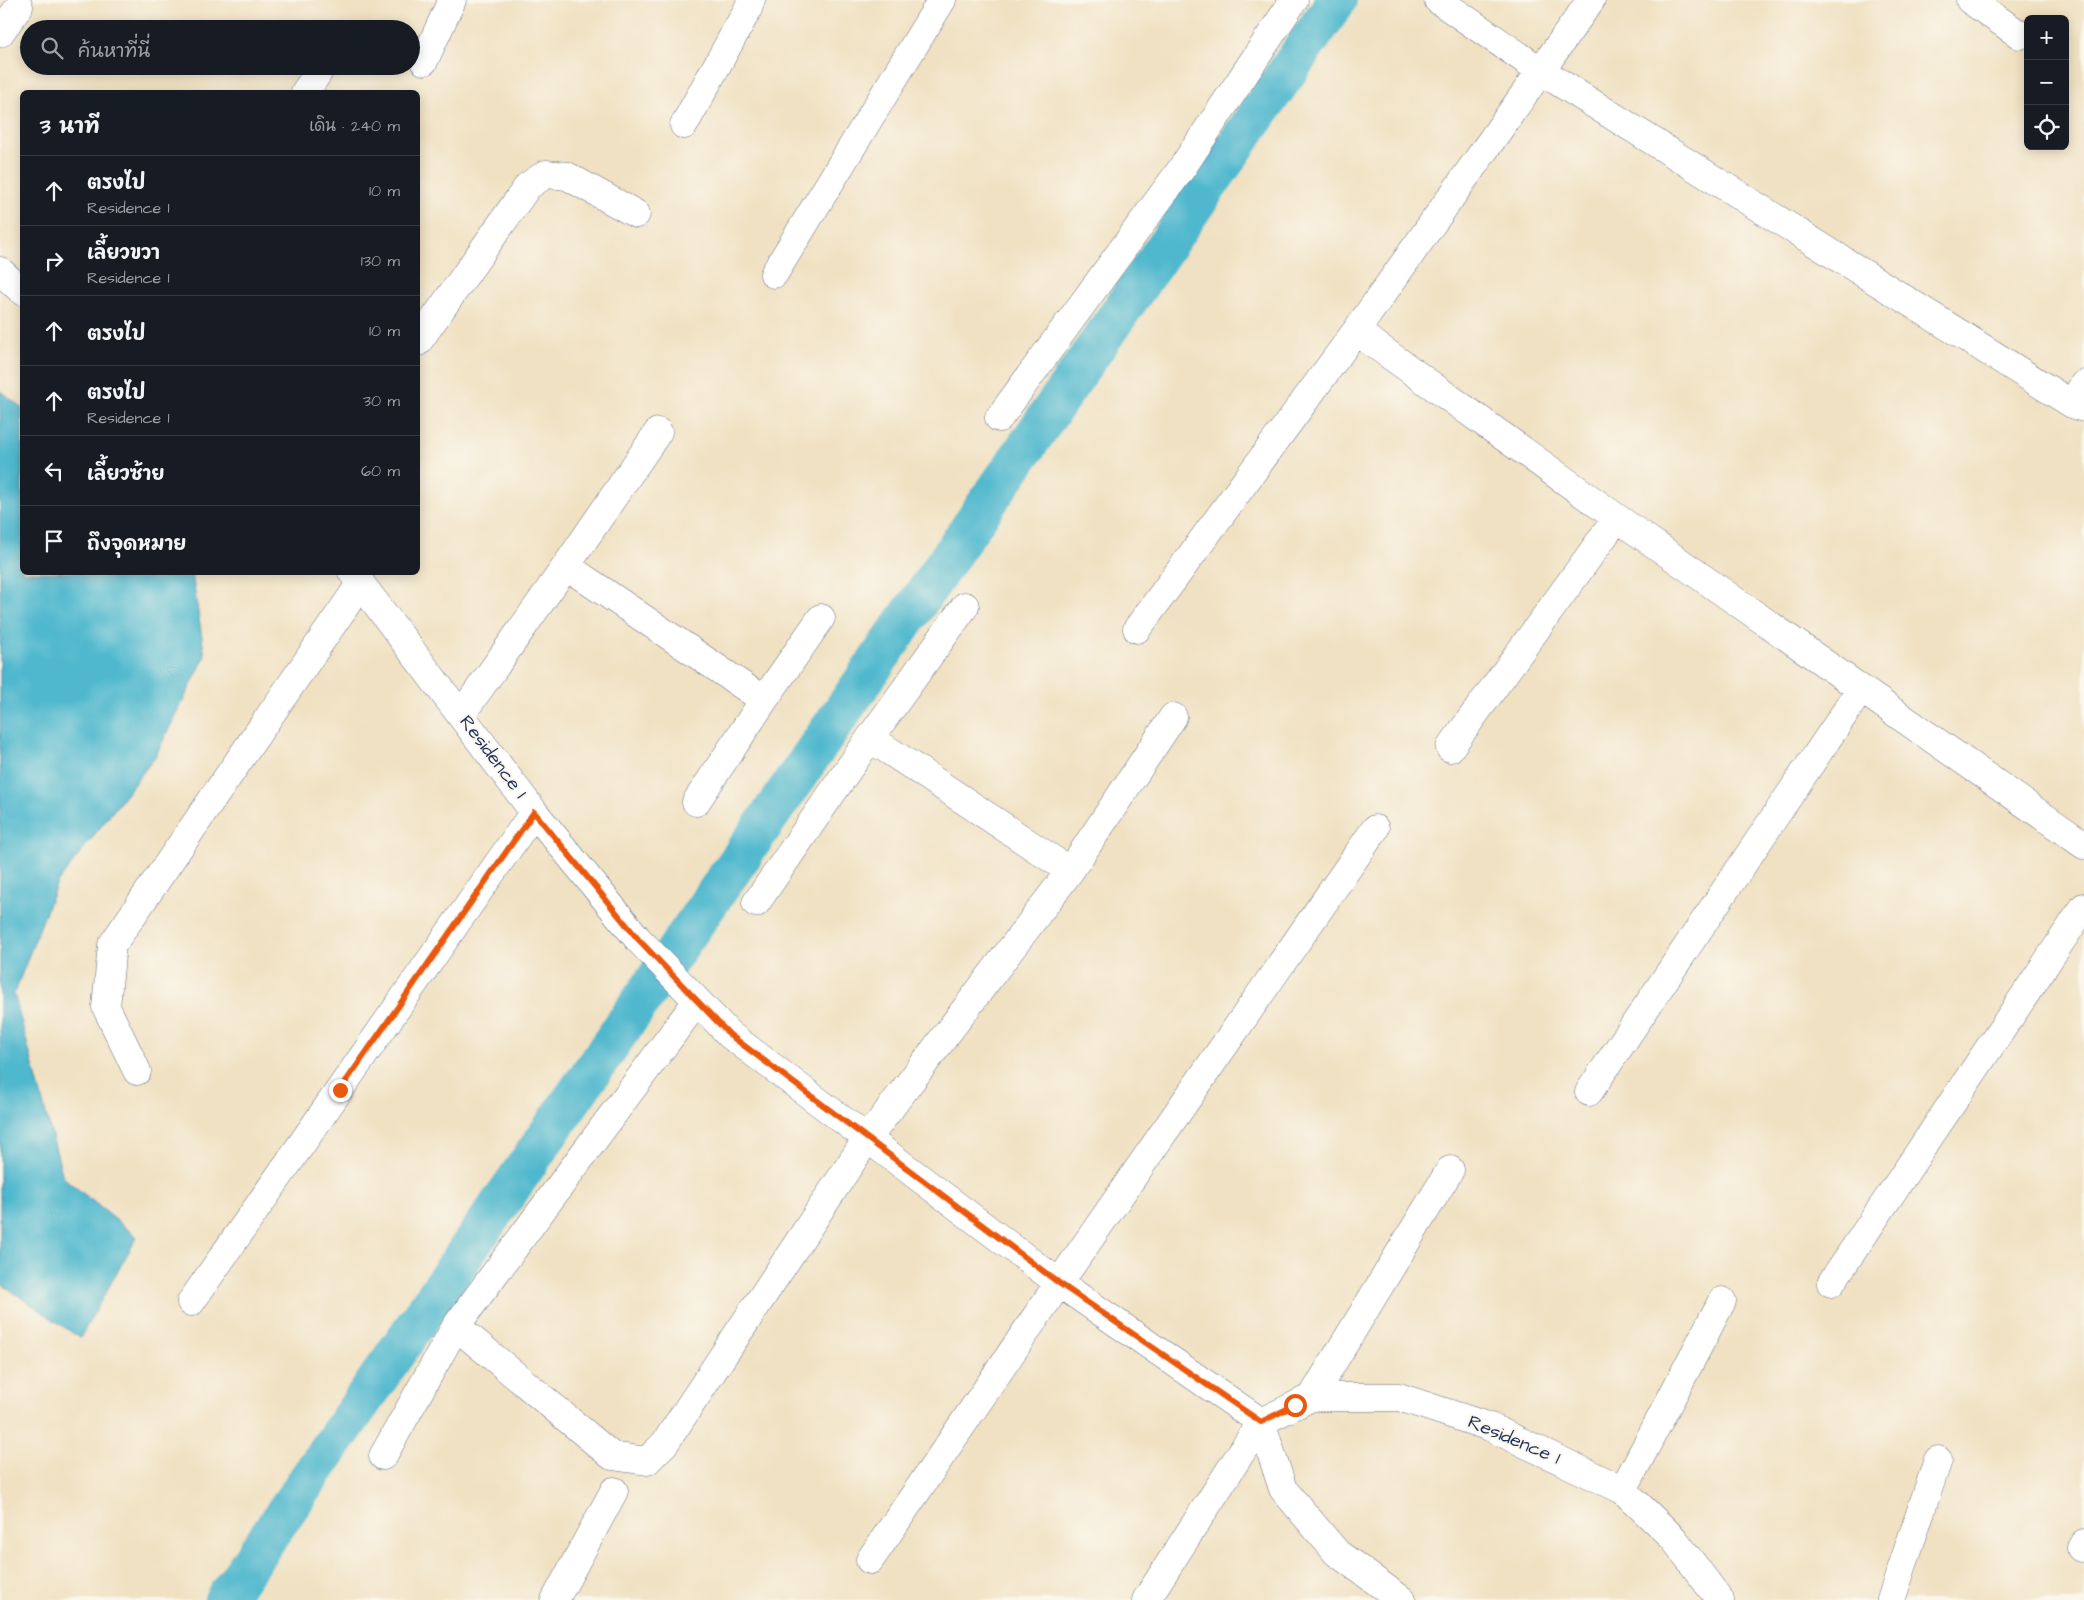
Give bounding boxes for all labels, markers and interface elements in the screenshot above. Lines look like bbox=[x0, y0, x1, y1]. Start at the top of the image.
map controls bbox=[2024, 15, 2069, 150]
button: + bbox=[2024, 15, 2069, 60]
search box bbox=[20, 20, 420, 75]
icon: search bbox=[38, 34, 66, 62]
text: ค้นหาที่นี่ bbox=[78, 38, 150, 65]
button: − bbox=[2024, 60, 2069, 105]
button: locate bbox=[2024, 105, 2069, 150]
text: 3 นาที bbox=[40, 112, 100, 141]
text: เดิน · 240 m bbox=[309, 115, 400, 137]
text: ตรงไป bbox=[87, 170, 145, 197]
icon: ahead bbox=[40, 177, 68, 205]
text: 10 m bbox=[369, 180, 400, 202]
text: Residence 1 bbox=[87, 197, 170, 219]
text: เลี้ยวขวา bbox=[87, 240, 160, 267]
icon: right bbox=[40, 247, 68, 275]
text: 130 m bbox=[361, 250, 400, 272]
text: Residence 1 bbox=[87, 267, 170, 289]
icon: ahead bbox=[40, 317, 68, 345]
text: 10 m bbox=[369, 320, 400, 342]
text: ตรงไป bbox=[87, 321, 145, 348]
text: ตรงไป bbox=[87, 380, 145, 407]
icon: ahead bbox=[40, 387, 68, 415]
text: 30 m bbox=[363, 390, 400, 412]
text: Residence 1 bbox=[87, 407, 170, 429]
icon: left bbox=[40, 457, 68, 485]
text: 60 m bbox=[361, 460, 400, 482]
text: เลี้ยวซ้าย bbox=[87, 461, 164, 488]
icon: arrive bbox=[40, 527, 68, 555]
text: ถึงจุดหมาย bbox=[87, 531, 186, 558]
street label: Residence 1 bbox=[453, 710, 534, 805]
route end bbox=[329, 1079, 352, 1102]
route start bbox=[1284, 1394, 1307, 1417]
street label: Residence 1 bbox=[1464, 1408, 1565, 1472]

